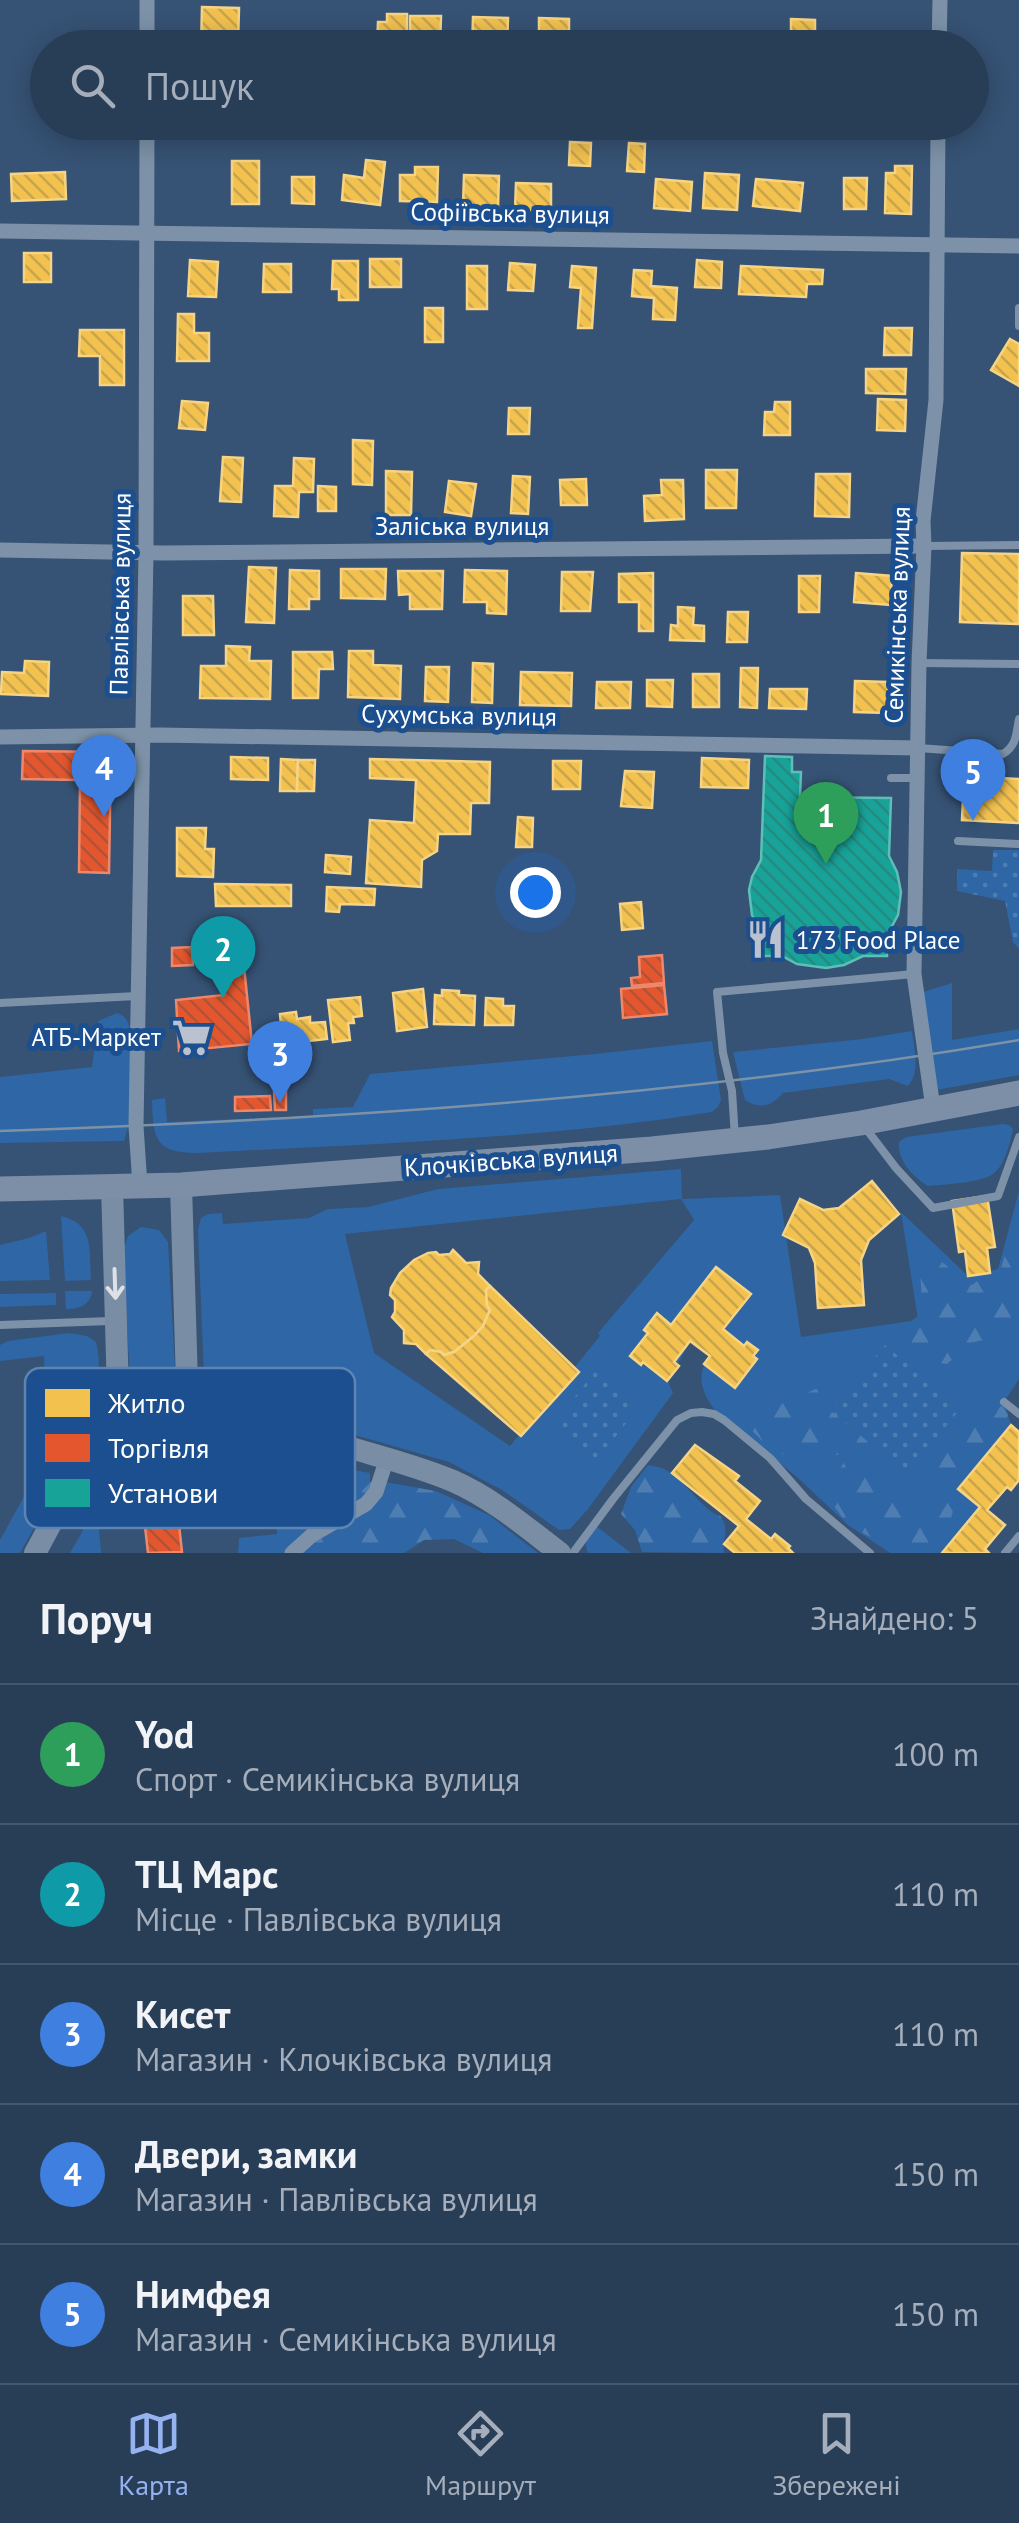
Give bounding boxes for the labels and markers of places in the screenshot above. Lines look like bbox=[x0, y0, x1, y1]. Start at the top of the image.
pin: 4 bbox=[72, 734, 136, 817]
pin: 5 bbox=[940, 738, 1006, 821]
pin: 1 bbox=[794, 782, 858, 864]
pin: 2 bbox=[190, 916, 256, 998]
restaurant icon: 173 Food Place bbox=[745, 919, 787, 961]
place label: 173 Food Place bbox=[796, 924, 960, 956]
supermarket icon: АТБ-Маркет bbox=[170, 1016, 212, 1058]
pin: 3 bbox=[248, 1020, 312, 1103]
place label: АТБ-Маркет bbox=[31, 1021, 161, 1053]

